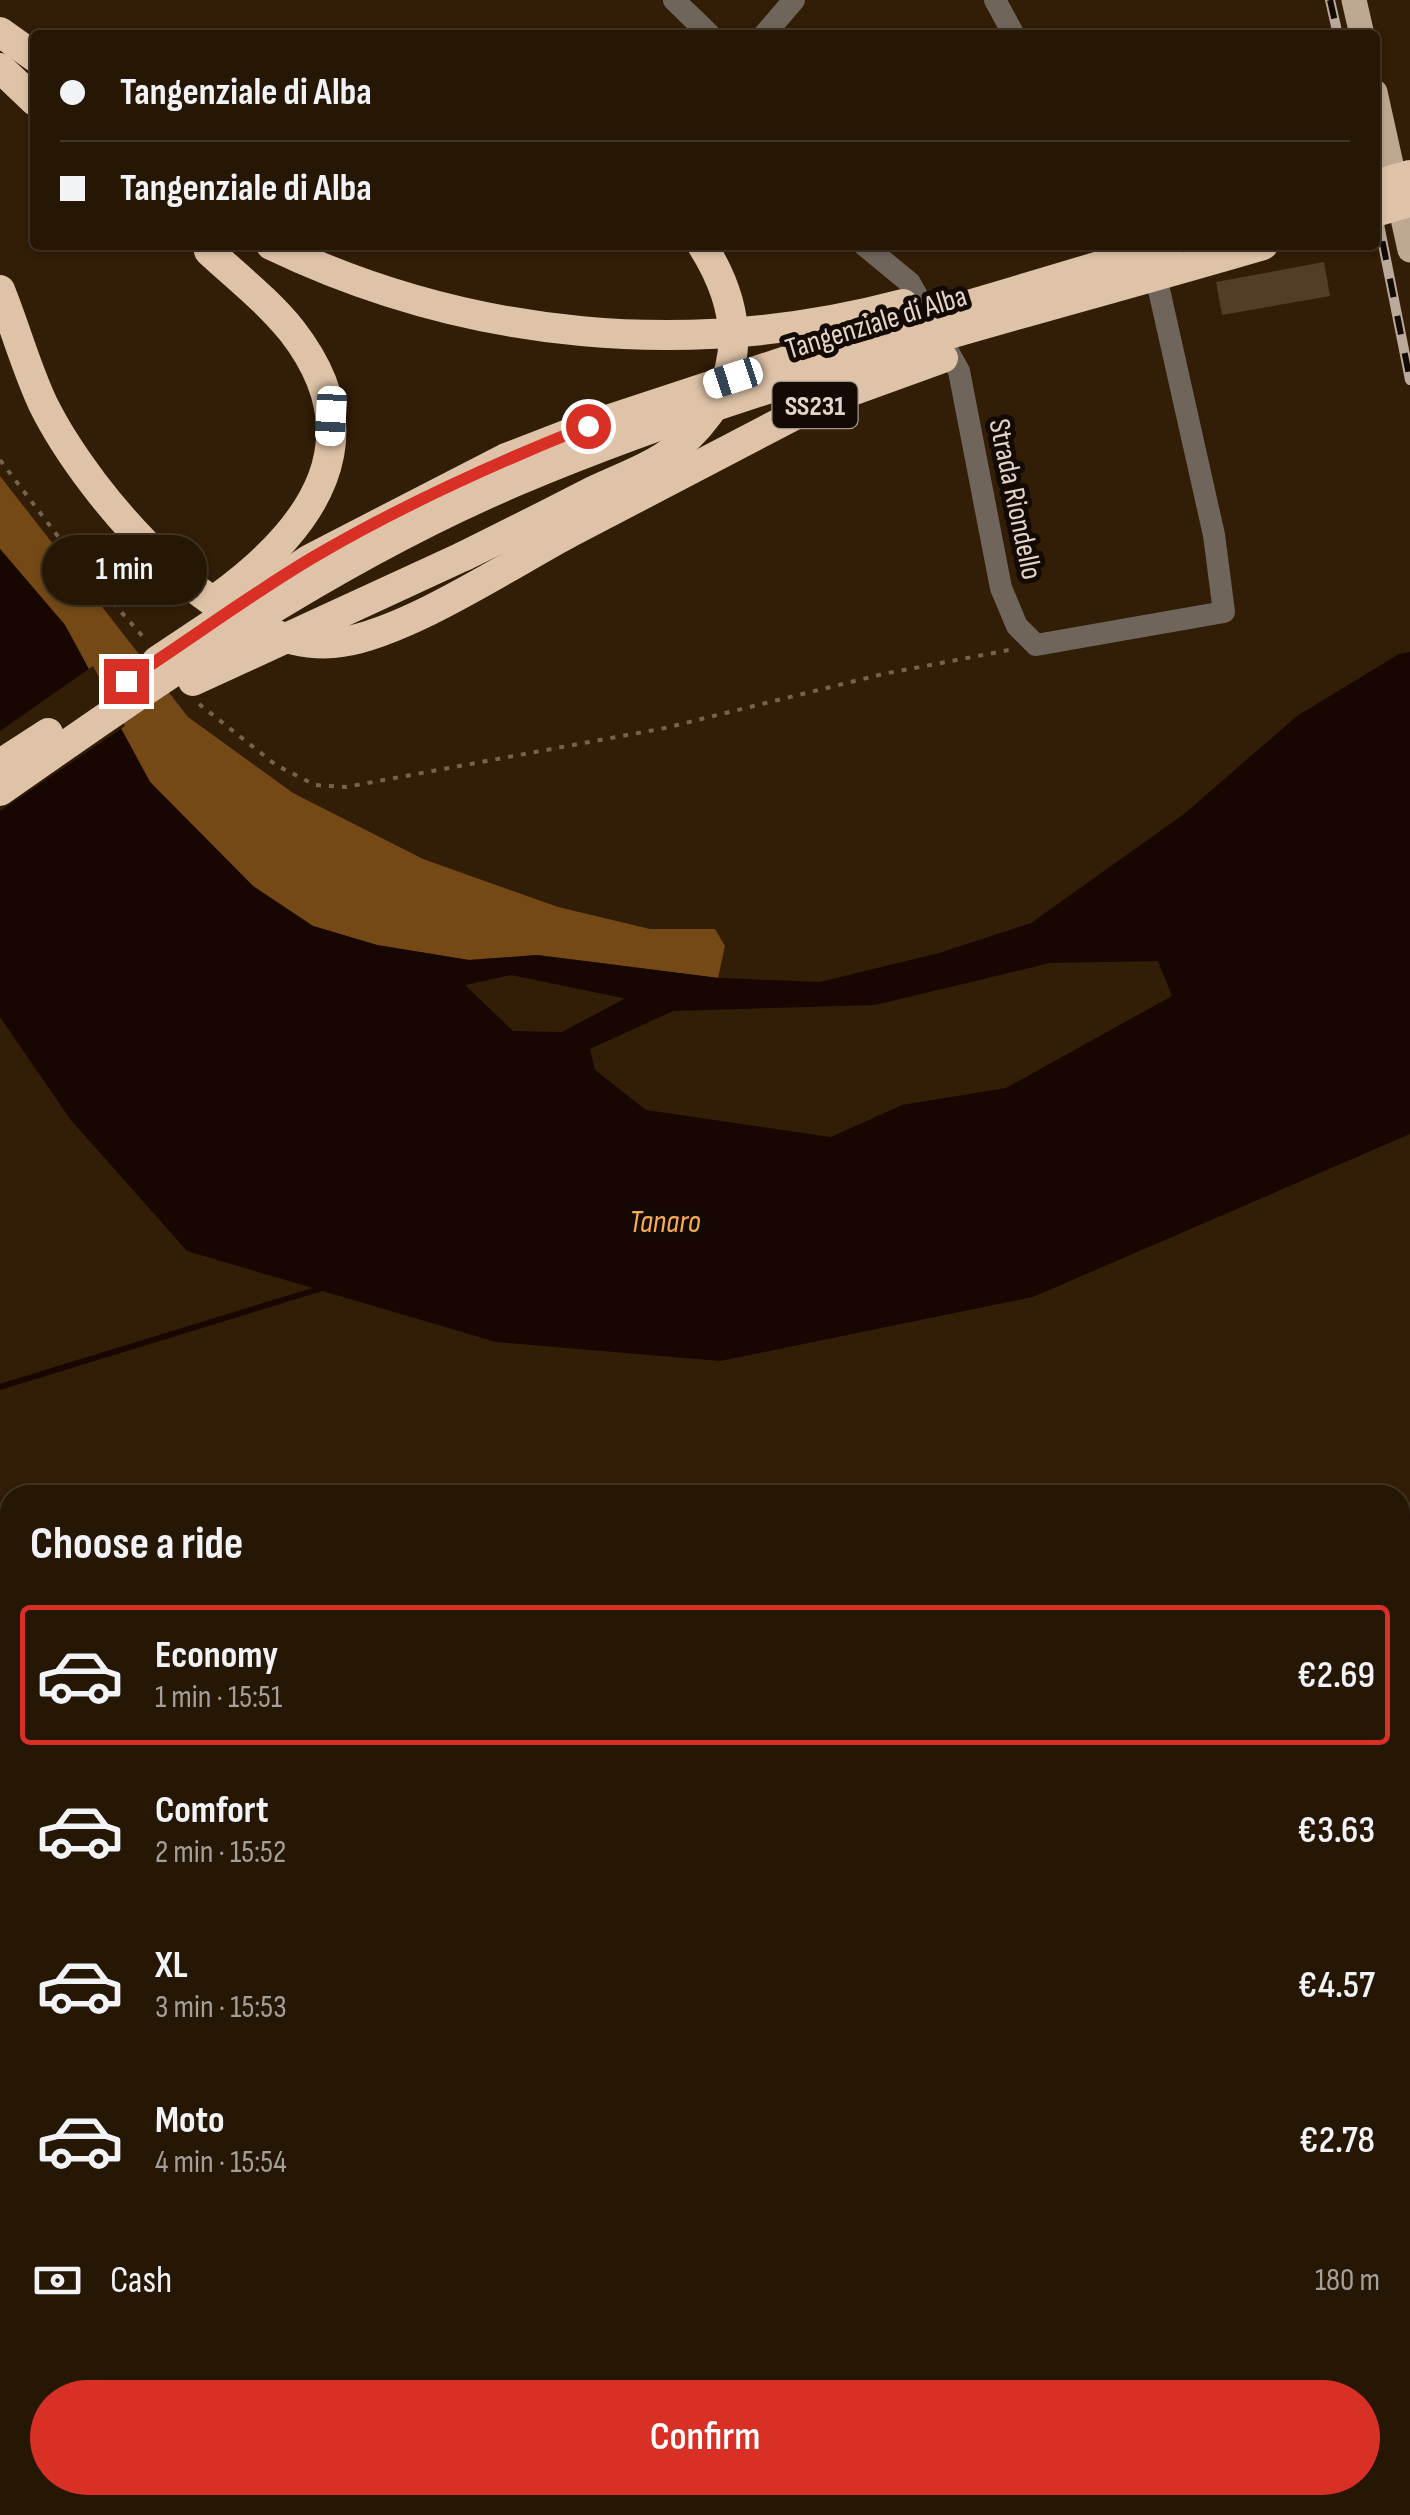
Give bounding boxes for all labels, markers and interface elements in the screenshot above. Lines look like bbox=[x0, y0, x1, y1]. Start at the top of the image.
text: Tangenziale di Alba bbox=[120, 70, 372, 115]
text: Tangenziale di Alba bbox=[120, 166, 372, 211]
street label: Tangenziale di Alba bbox=[781, 278, 971, 368]
car bbox=[700, 354, 766, 402]
road number: SS231 bbox=[772, 382, 858, 428]
car bbox=[314, 385, 348, 447]
route start bbox=[566, 404, 611, 449]
street label: Strada Riondello bbox=[980, 416, 1050, 583]
callout: 1 min bbox=[44, 536, 208, 606]
text: 1 min bbox=[95, 550, 154, 589]
route end bbox=[104, 659, 149, 704]
water label: Tanaro bbox=[629, 1203, 701, 1242]
text: Choose a ride bbox=[30, 1517, 243, 1572]
icon: car bbox=[35, 1630, 125, 1720]
text: Economy bbox=[155, 1633, 278, 1678]
text: €2.69 bbox=[1297, 1653, 1375, 1698]
text: 1 min · 15:51 bbox=[155, 1678, 282, 1717]
icon: car bbox=[35, 1785, 125, 1875]
text: Comfort bbox=[155, 1788, 269, 1833]
text: €3.63 bbox=[1297, 1808, 1375, 1853]
text: 2 min · 15:52 bbox=[155, 1833, 286, 1872]
icon: car bbox=[35, 1940, 125, 2030]
text: XL bbox=[155, 1943, 188, 1988]
text: €4.57 bbox=[1298, 1963, 1375, 2008]
text: 3 min · 15:53 bbox=[155, 1988, 287, 2027]
icon: car bbox=[35, 2095, 125, 2185]
text: Moto bbox=[155, 2098, 225, 2143]
text: €2.78 bbox=[1299, 2118, 1375, 2163]
text: 4 min · 15:54 bbox=[155, 2143, 287, 2182]
icon: cash bbox=[30, 2253, 85, 2308]
text: Cash bbox=[110, 2258, 172, 2303]
text: 180 m bbox=[1315, 2261, 1380, 2300]
button: Confirm bbox=[30, 2380, 1380, 2495]

